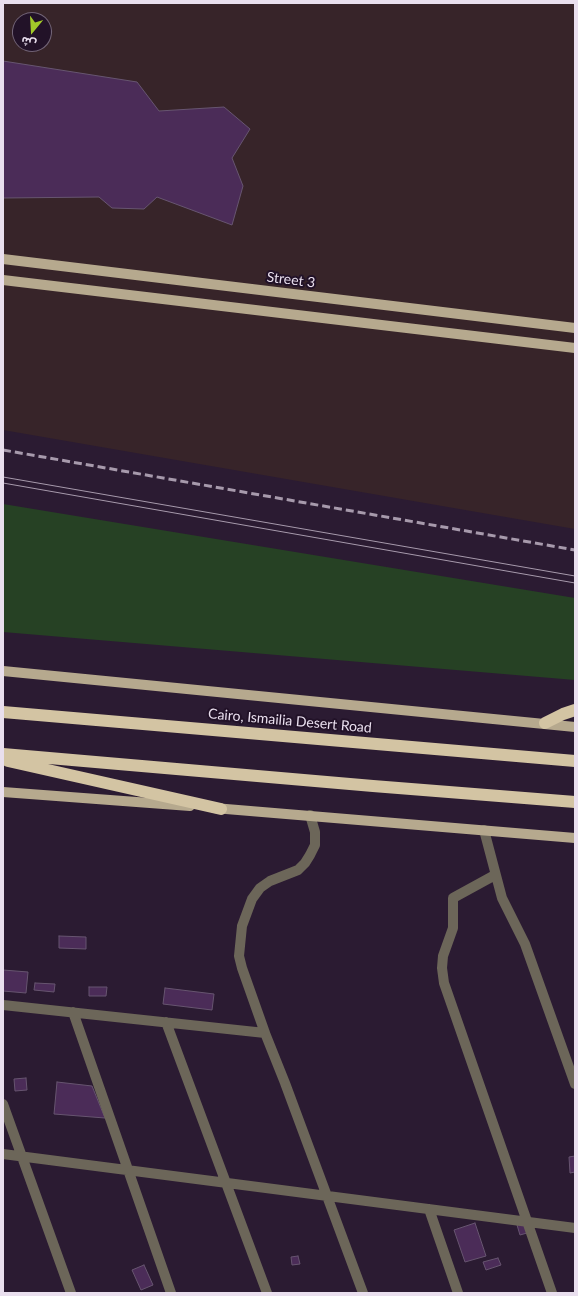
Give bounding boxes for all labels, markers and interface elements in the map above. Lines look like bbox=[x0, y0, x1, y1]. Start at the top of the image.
north arrow bbox=[12, 12, 52, 52]
text: ش bbox=[19, 34, 38, 51]
street label: Street 3 bbox=[266, 269, 316, 291]
street label: Cairo, Ismailia Desert Road bbox=[208, 705, 372, 737]

